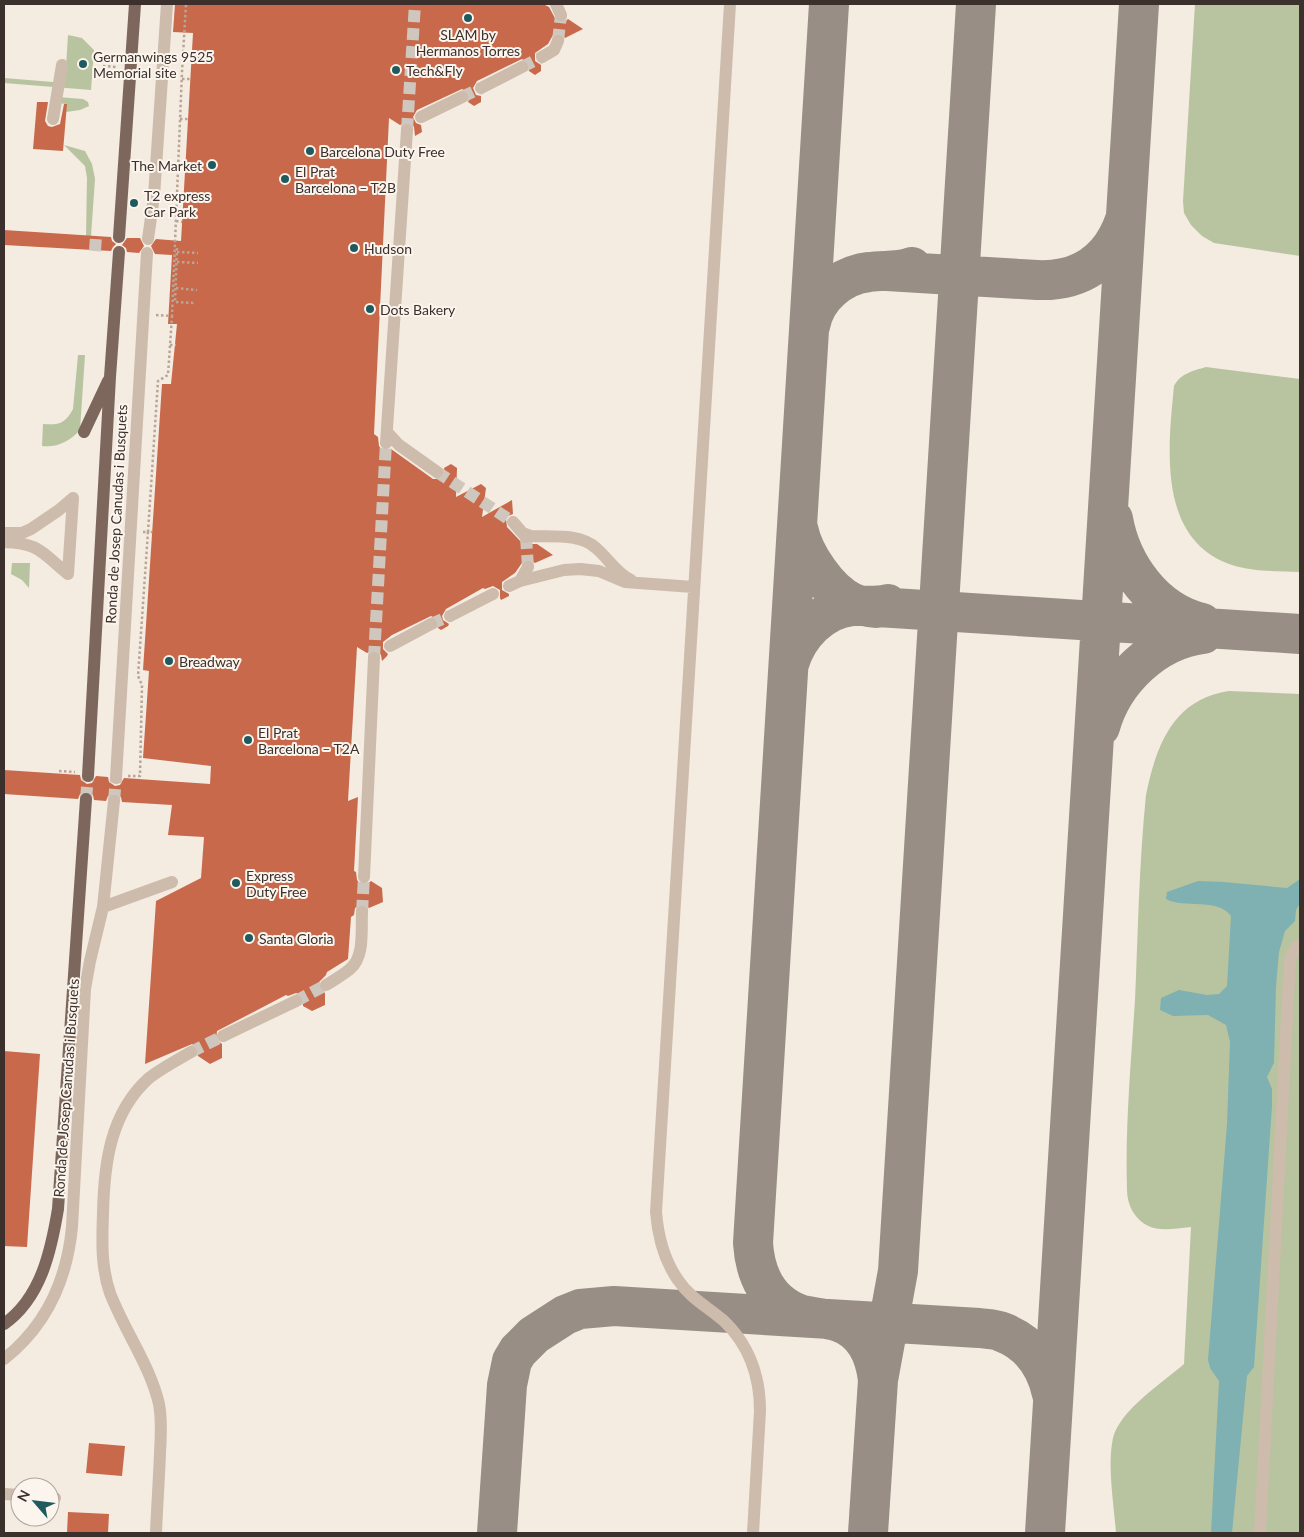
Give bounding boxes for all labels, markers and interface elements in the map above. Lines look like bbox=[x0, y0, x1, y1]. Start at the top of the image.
marker: SLAM by Hermanos Torres bbox=[462, 12, 474, 24]
place label: SLAM by Hermanos Torres bbox=[416, 26, 520, 59]
place label: Germanwings 9525 Memorial site bbox=[93, 48, 213, 81]
marker: Germanwings 9525 Memorial site bbox=[77, 58, 89, 70]
place label: Tech&Fly bbox=[406, 62, 464, 79]
marker: Tech&Fly bbox=[390, 64, 402, 76]
place label: Barcelona Duty Free bbox=[320, 143, 445, 160]
marker: Barcelona Duty Free bbox=[304, 145, 316, 157]
place label: The Market bbox=[131, 157, 202, 174]
marker: The Market bbox=[206, 159, 218, 171]
place label: El Prat Barcelona – T2B bbox=[295, 163, 396, 196]
marker: El Prat Barcelona – T2B bbox=[279, 173, 291, 185]
place label: T2 express Car Park bbox=[144, 187, 210, 220]
marker: T2 express Car Park bbox=[128, 197, 140, 209]
place label: Hudson bbox=[364, 240, 412, 257]
marker: Hudson bbox=[348, 242, 360, 254]
place label: Dots Bakery bbox=[380, 301, 456, 318]
marker: Dots Bakery bbox=[364, 303, 376, 315]
street label: Ronda de Josep Canudas i Busquets bbox=[102, 404, 130, 624]
place label: Breadway bbox=[179, 653, 241, 670]
marker: Breadway bbox=[163, 655, 175, 667]
place label: El Prat Barcelona – T2A bbox=[258, 724, 360, 757]
marker: El Prat Barcelona – T2A bbox=[242, 734, 254, 746]
place label: Express Duty Free bbox=[246, 867, 307, 900]
marker: Express Duty Free bbox=[230, 877, 242, 889]
place label: Santa Gloria bbox=[259, 930, 334, 947]
marker: Santa Gloria bbox=[243, 932, 255, 944]
street label: Ronda de Josep Canudas i Busquets bbox=[50, 978, 82, 1198]
north arrow bbox=[10, 1477, 60, 1527]
text: N bbox=[13, 1487, 33, 1504]

